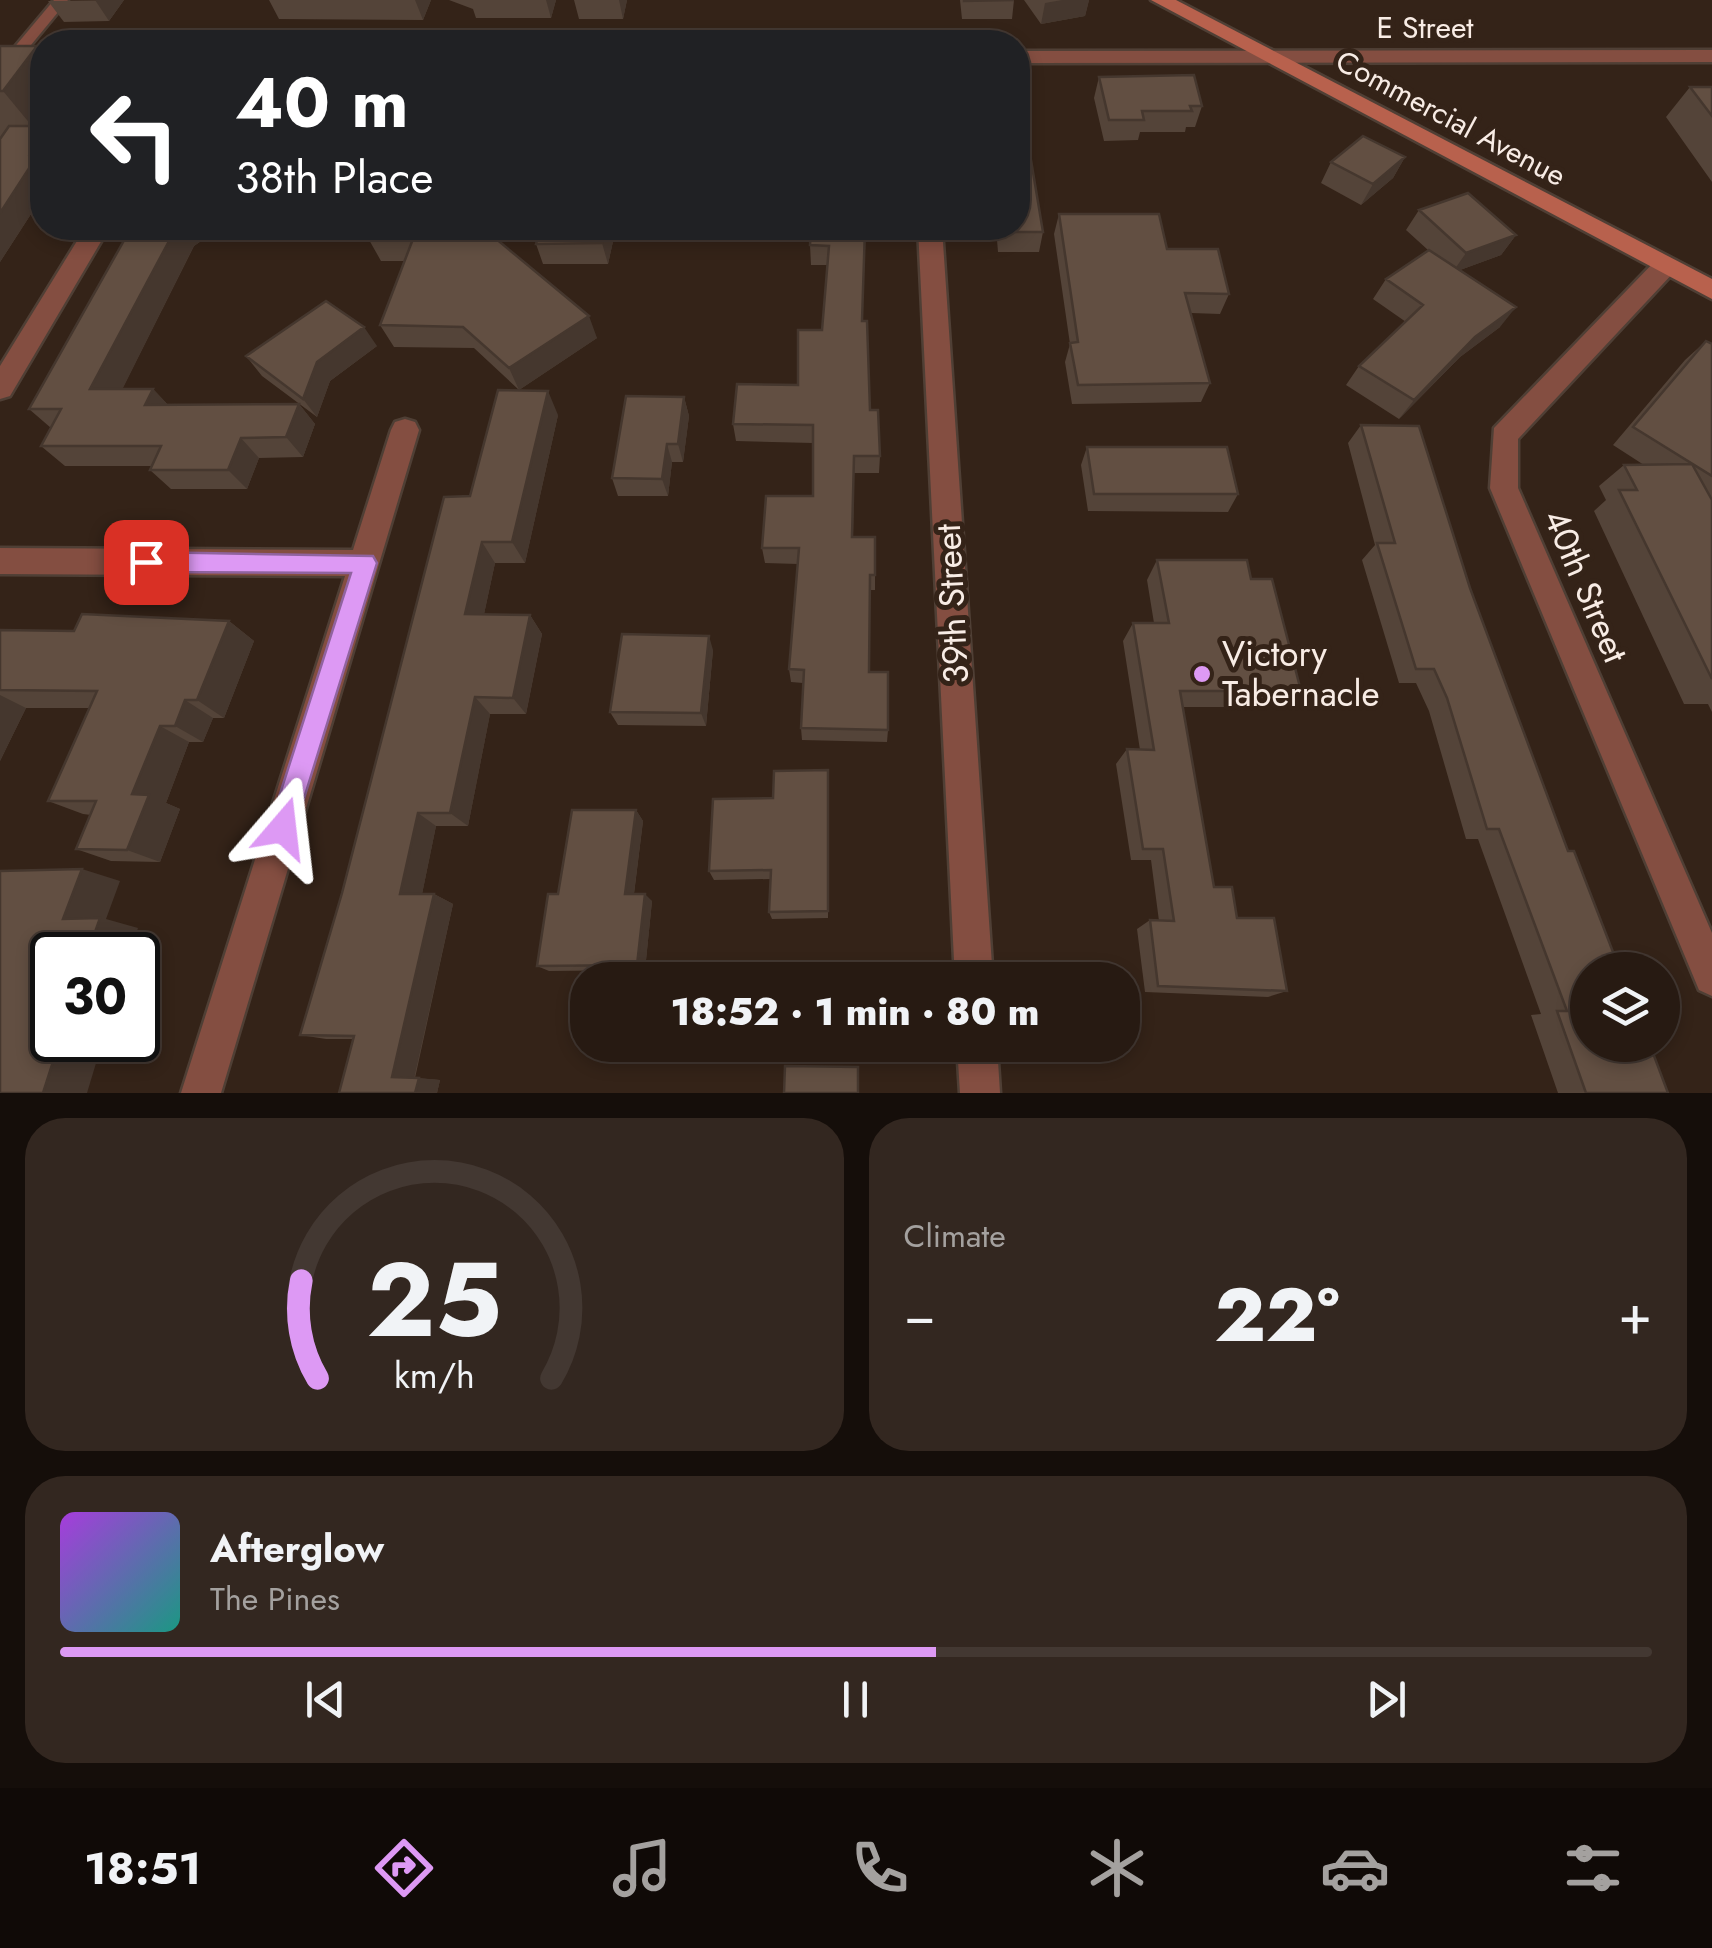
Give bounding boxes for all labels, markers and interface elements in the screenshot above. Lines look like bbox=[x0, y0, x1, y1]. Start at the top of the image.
street label: E Street bbox=[1376, 6, 1474, 49]
street label: Commercial Avenue bbox=[1328, 39, 1574, 197]
text: 40 m bbox=[235, 52, 409, 153]
icon: left bbox=[70, 70, 200, 200]
text: 38th Place bbox=[235, 145, 433, 210]
street label: 40th Street bbox=[1531, 502, 1641, 671]
pin bbox=[104, 520, 189, 605]
street label: 39th Street bbox=[923, 522, 981, 685]
icon: arrive bbox=[119, 535, 174, 590]
place label: Victory Tabernacle bbox=[1222, 629, 1380, 719]
marker: Victory Tabernacle bbox=[1191, 663, 1213, 685]
position arrow bbox=[231, 776, 335, 880]
speed limit sign: 30 bbox=[30, 932, 160, 1062]
map controls bbox=[1570, 952, 1680, 1062]
button: layers bbox=[1570, 952, 1680, 1062]
text: 18:52 · 1 min · 80 m bbox=[671, 984, 1039, 1039]
text: Climate bbox=[904, 1213, 1006, 1259]
text: 25 bbox=[367, 1225, 502, 1375]
text: 22° bbox=[1215, 1261, 1340, 1369]
text: − bbox=[904, 1275, 936, 1355]
text: + bbox=[1618, 1275, 1652, 1355]
text: km/h bbox=[394, 1350, 475, 1401]
text: Afterglow bbox=[210, 1521, 384, 1576]
text: The Pines bbox=[210, 1576, 340, 1622]
icon: previous bbox=[298, 1672, 353, 1727]
icon: pause bbox=[828, 1672, 883, 1727]
icon: next bbox=[1359, 1672, 1414, 1727]
icon: directions bbox=[369, 1833, 439, 1903]
icon: music bbox=[607, 1833, 677, 1903]
icon: phone bbox=[845, 1833, 915, 1903]
icon: climate bbox=[1082, 1833, 1152, 1903]
icon: car bbox=[1320, 1833, 1390, 1903]
icon: filters bbox=[1558, 1833, 1628, 1903]
text: 18:51 bbox=[84, 1836, 201, 1901]

